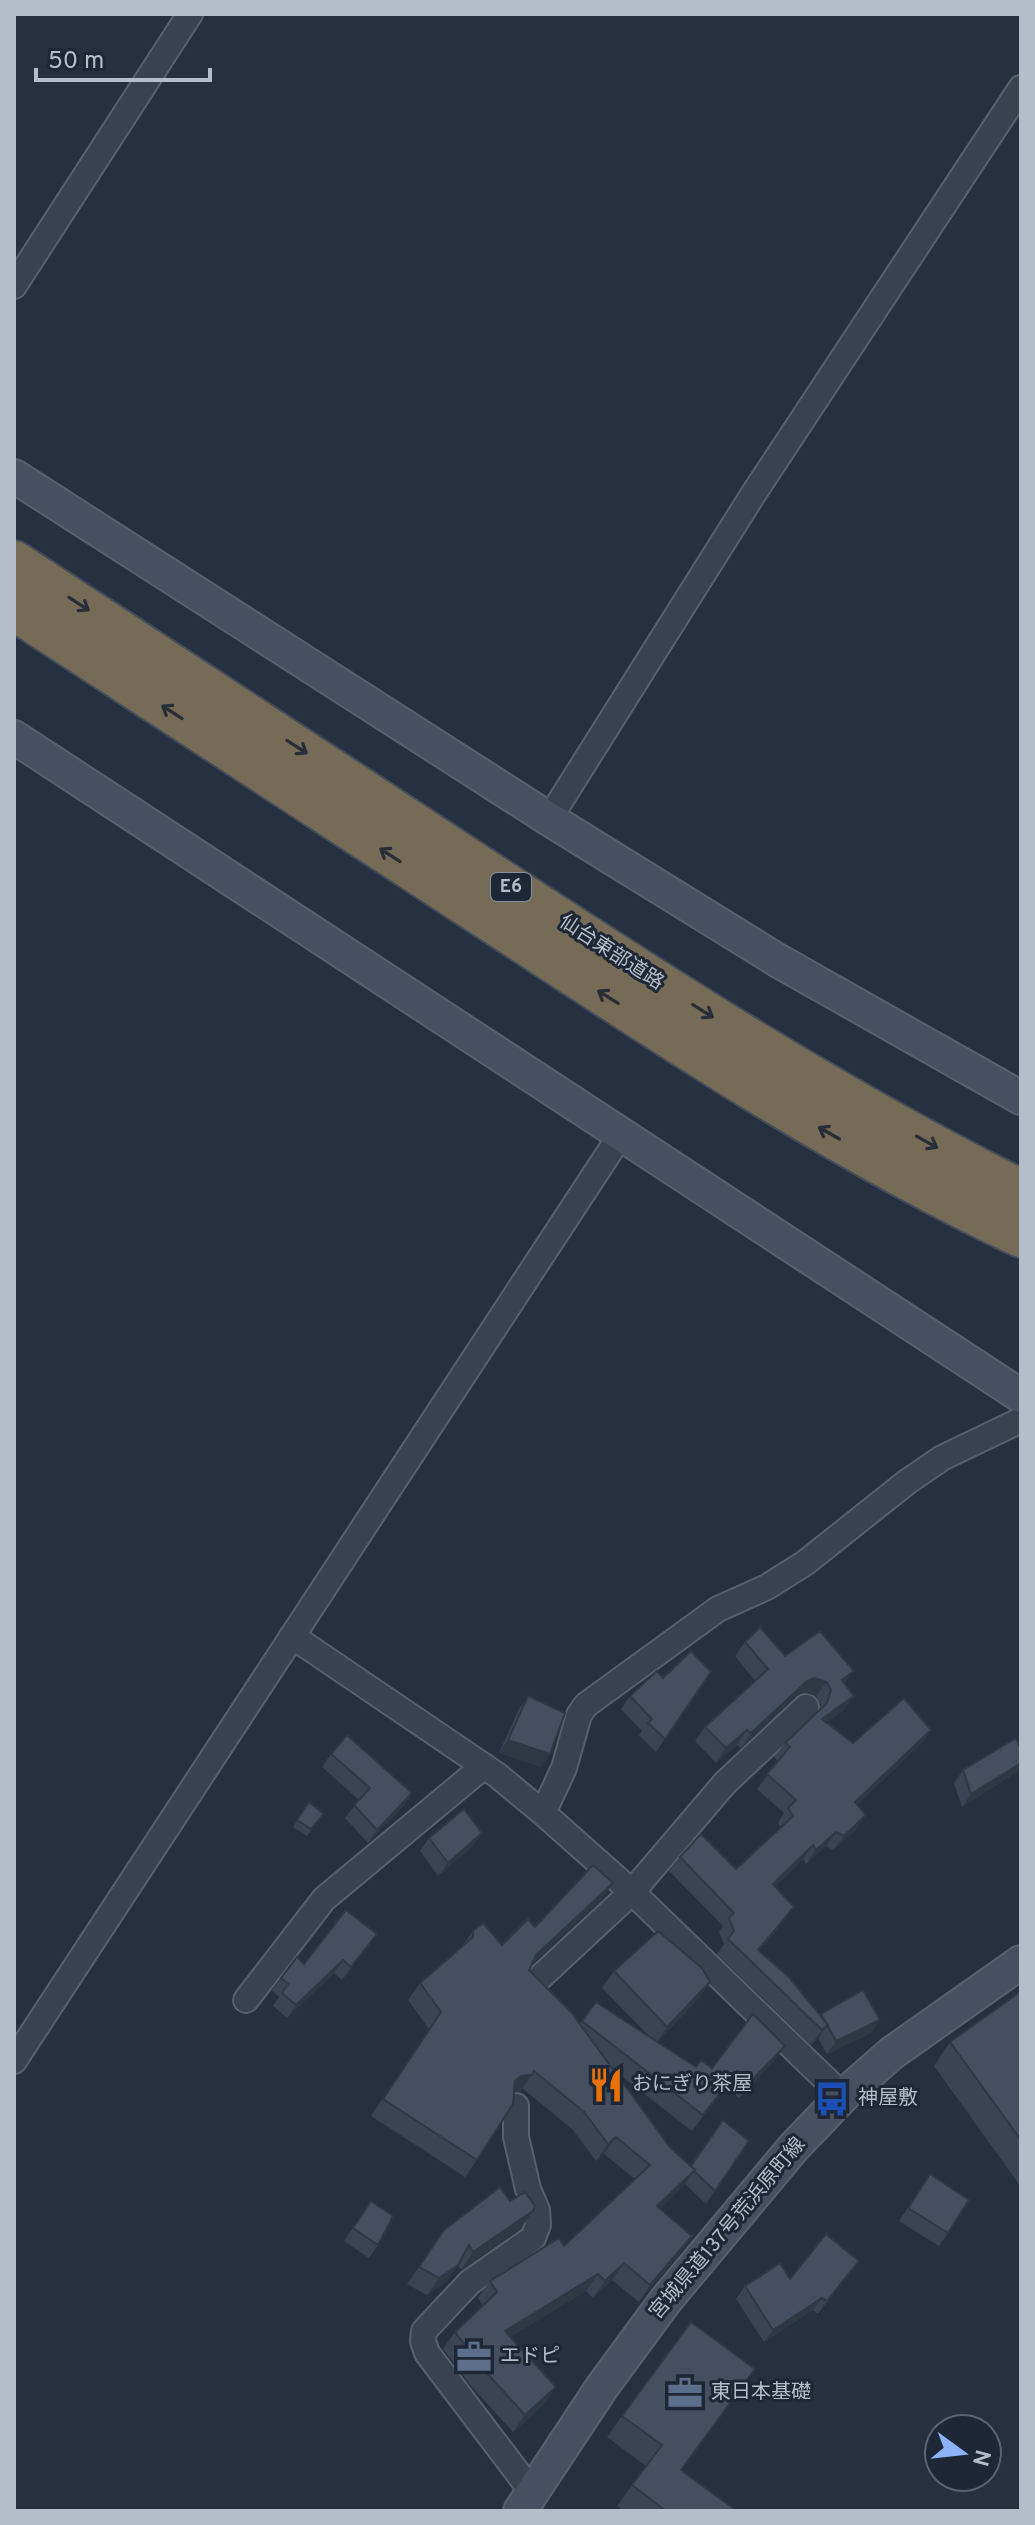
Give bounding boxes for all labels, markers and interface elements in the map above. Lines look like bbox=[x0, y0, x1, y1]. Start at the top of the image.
scale bar bbox=[36, 32, 210, 82]
text: 50 m bbox=[48, 47, 104, 77]
one-way arrow bbox=[68, 596, 90, 613]
one-way arrow bbox=[162, 704, 184, 721]
one-way arrow bbox=[285, 739, 307, 755]
one-way arrow bbox=[379, 846, 402, 862]
road number: E6 bbox=[491, 873, 531, 901]
street label: 仙台東部道路 bbox=[554, 909, 668, 997]
one-way arrow bbox=[597, 988, 619, 1005]
one-way arrow bbox=[691, 1002, 713, 1019]
one-way arrow bbox=[818, 1125, 841, 1141]
one-way arrow bbox=[914, 1135, 938, 1151]
restaurant icon: おにぎり茶屋 bbox=[587, 2066, 625, 2104]
place label: おにぎり茶屋 bbox=[632, 2072, 752, 2098]
bus stop icon: 神屋敷 bbox=[813, 2080, 851, 2118]
place label: 神屋敷 bbox=[858, 2086, 918, 2112]
street label: 宮城県道137号荒浜原町線 bbox=[644, 2133, 812, 2325]
office icon: エドピ bbox=[455, 2338, 493, 2376]
place label: エドピ bbox=[500, 2344, 560, 2370]
office icon: 東日本基礎 bbox=[666, 2374, 704, 2412]
place label: 東日本基礎 bbox=[711, 2380, 811, 2406]
north arrow bbox=[923, 2413, 1003, 2493]
text: N bbox=[965, 2446, 995, 2469]

